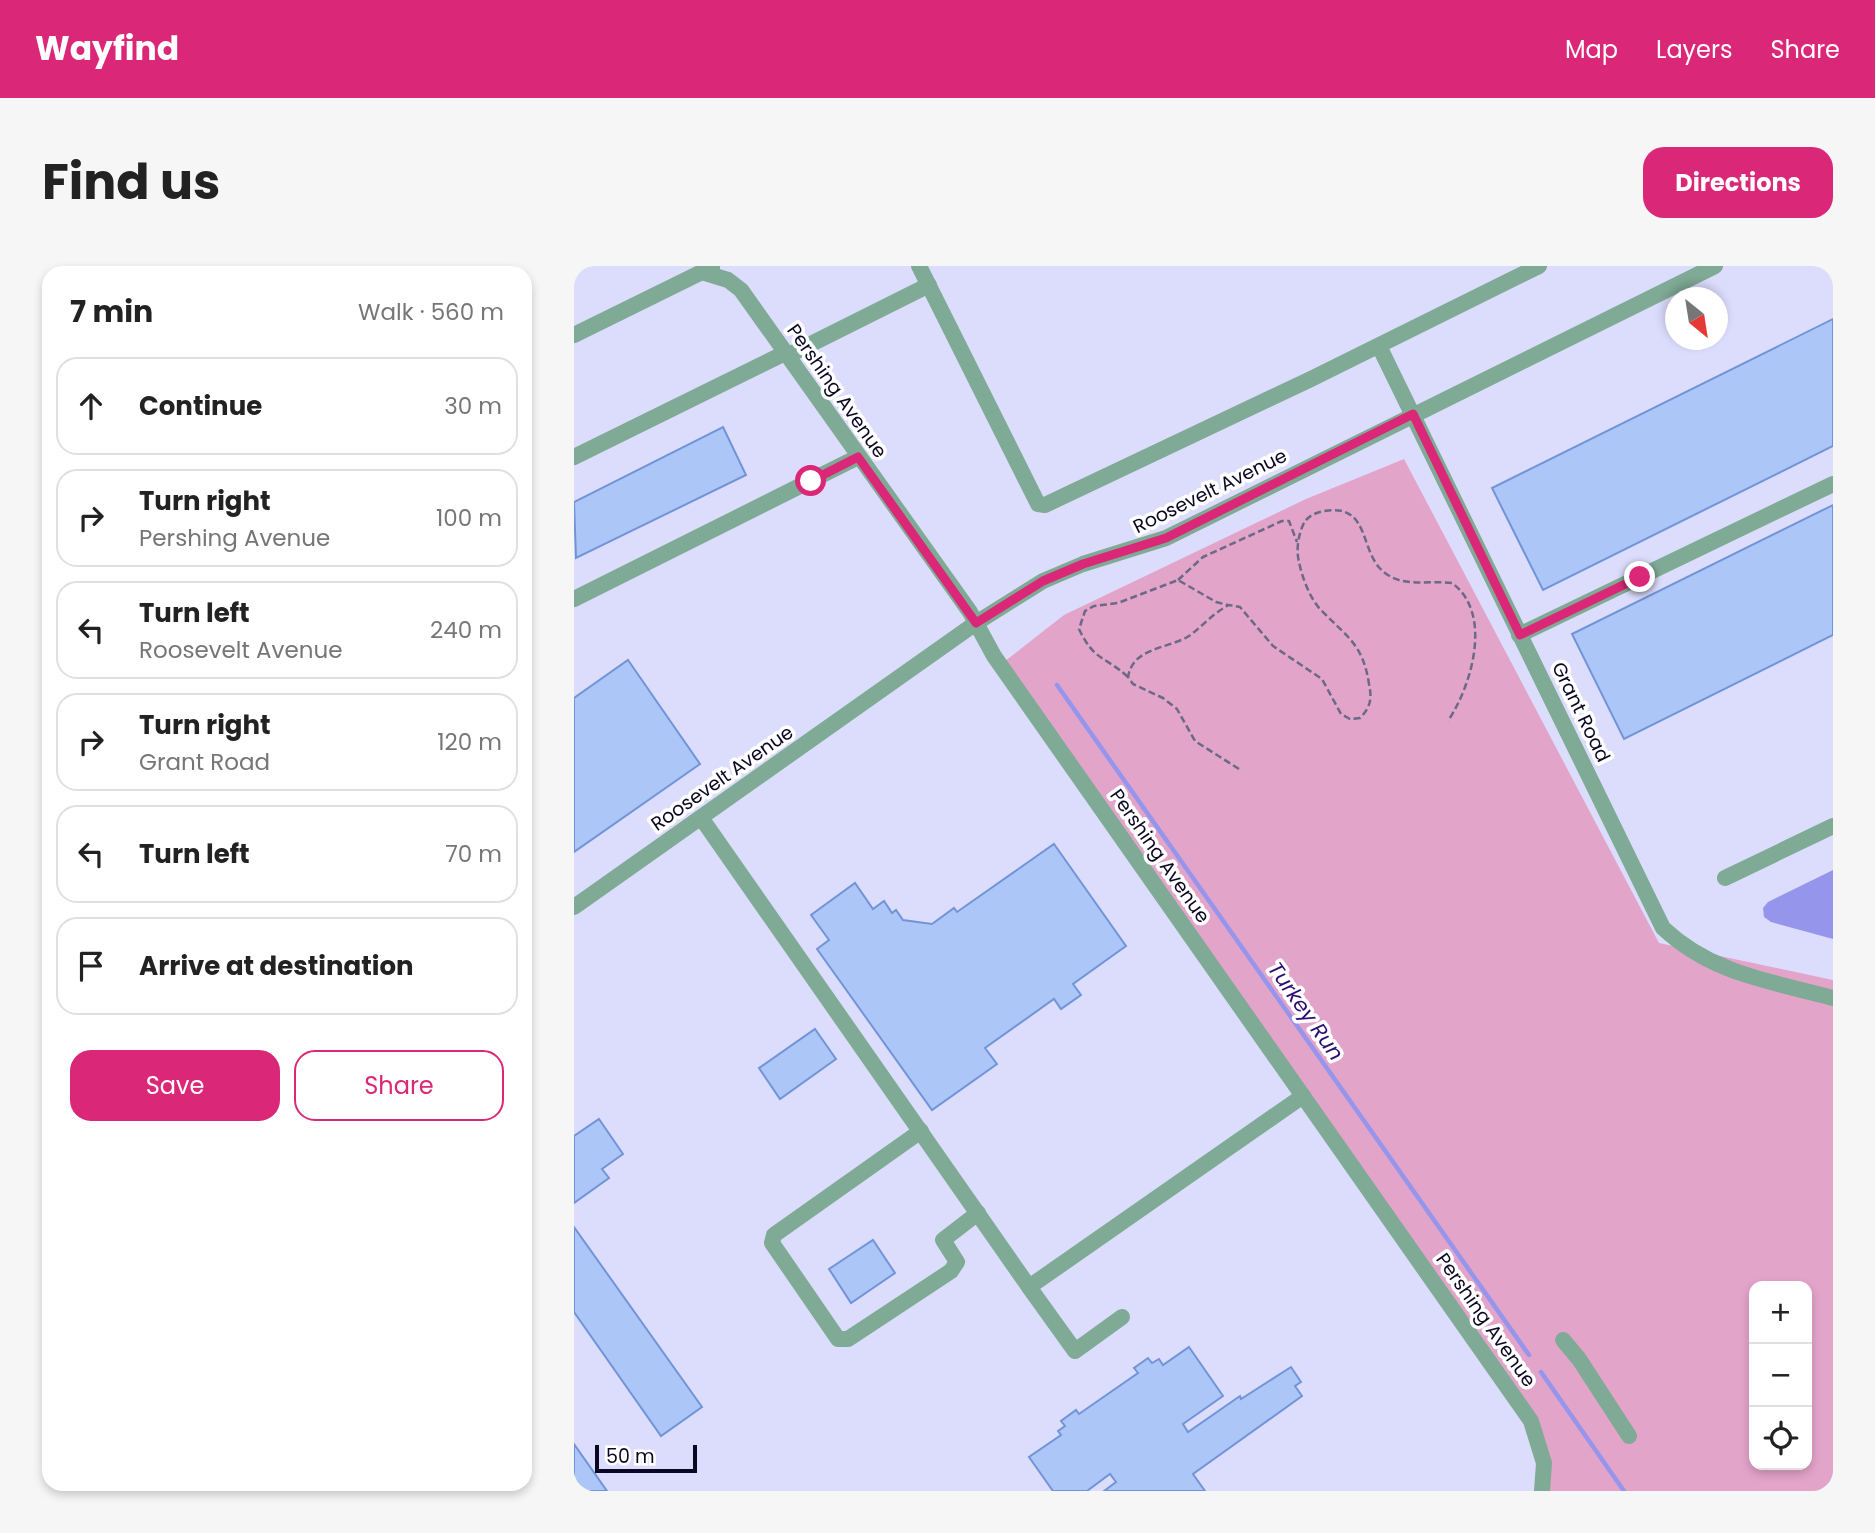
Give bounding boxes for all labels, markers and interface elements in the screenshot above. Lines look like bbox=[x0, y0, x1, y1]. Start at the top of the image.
text: Wayfind bbox=[35, 25, 179, 72]
text: Map bbox=[1565, 33, 1618, 66]
text: Layers bbox=[1656, 33, 1732, 66]
text: Share bbox=[1770, 33, 1840, 66]
button: Directions bbox=[1643, 147, 1833, 218]
text: Find us bbox=[42, 148, 220, 216]
north arrow bbox=[1665, 287, 1728, 350]
text: 7 min bbox=[70, 290, 153, 333]
text: Walk · 560 m bbox=[358, 296, 504, 328]
street label: Pershing Avenue bbox=[781, 319, 893, 463]
icon: ahead bbox=[72, 387, 110, 425]
text: Continue bbox=[139, 388, 262, 424]
text: 30 m bbox=[444, 390, 502, 422]
street label: Roosevelt Avenue bbox=[1129, 442, 1291, 540]
route start bbox=[795, 465, 826, 496]
text: Turn right bbox=[139, 483, 271, 519]
icon: right bbox=[72, 499, 110, 537]
text: 100 m bbox=[436, 502, 502, 534]
text: Pershing Avenue bbox=[139, 522, 330, 554]
route end bbox=[1624, 561, 1655, 592]
text: Turn left bbox=[139, 595, 250, 631]
icon: left bbox=[72, 611, 110, 649]
text: 240 m bbox=[430, 614, 502, 646]
text: Roosevelt Avenue bbox=[139, 634, 342, 666]
street label: Grant Road bbox=[1545, 657, 1617, 767]
text: Turn right bbox=[139, 707, 271, 743]
street label: Roosevelt Avenue bbox=[645, 719, 799, 837]
icon: right bbox=[72, 723, 110, 761]
text: 120 m bbox=[437, 726, 502, 758]
text: Grant Road bbox=[139, 746, 270, 778]
street label: Pershing Avenue bbox=[1104, 784, 1216, 928]
icon: left bbox=[72, 835, 110, 873]
text: Turn left bbox=[139, 836, 250, 872]
text: 70 m bbox=[445, 838, 502, 870]
icon: arrive bbox=[72, 947, 110, 985]
text: Arrive at destination bbox=[139, 948, 414, 984]
water label: Turkey Run bbox=[1261, 956, 1351, 1066]
button: Save bbox=[70, 1050, 280, 1121]
button: Share bbox=[294, 1050, 504, 1121]
street label: Pershing Avenue bbox=[1430, 1248, 1542, 1392]
map controls bbox=[1749, 1281, 1812, 1470]
button: + bbox=[1749, 1281, 1812, 1344]
button: − bbox=[1749, 1344, 1812, 1407]
button: locate bbox=[1749, 1407, 1812, 1470]
scale bar bbox=[595, 1442, 696, 1474]
text: 50 m bbox=[606, 1443, 655, 1470]

